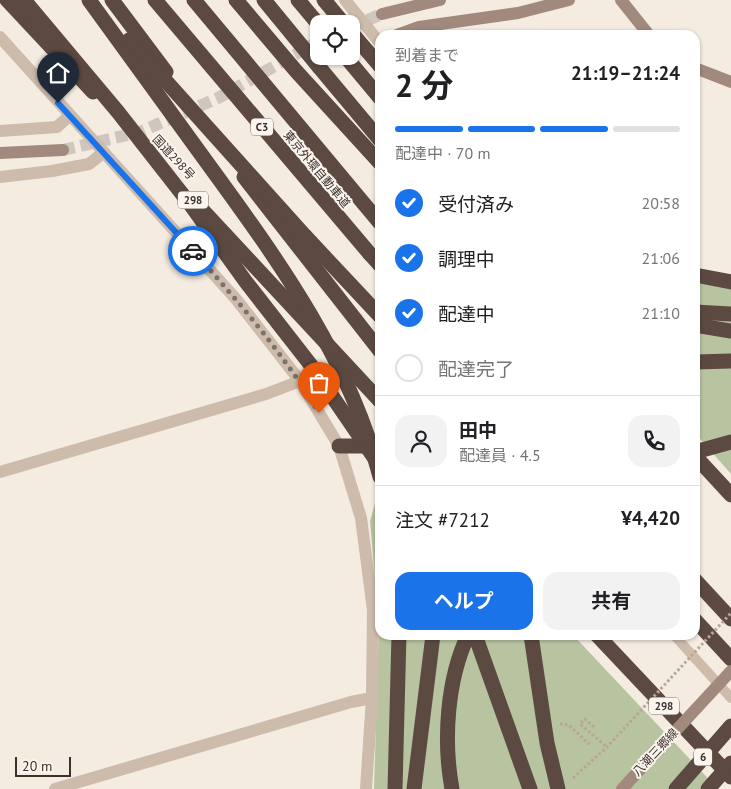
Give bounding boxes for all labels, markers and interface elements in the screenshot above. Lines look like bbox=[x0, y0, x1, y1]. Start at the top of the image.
map controls bbox=[310, 15, 360, 65]
button: locate bbox=[310, 15, 360, 65]
text: 到着まで bbox=[395, 45, 459, 65]
pin bbox=[37, 52, 79, 103]
icon: home bbox=[44, 59, 72, 87]
text: 21:19–21:24 bbox=[571, 61, 680, 85]
text: 2 分 bbox=[395, 64, 453, 106]
road number: C3 bbox=[251, 118, 273, 136]
street label: 東京外環自動車道 bbox=[280, 127, 354, 211]
street label: 国道298号 bbox=[150, 132, 198, 182]
text: 配達中 · 70 m bbox=[395, 143, 491, 163]
icon: check bbox=[395, 189, 423, 217]
road number: 298 bbox=[178, 192, 208, 208]
text: 受付済み bbox=[438, 192, 514, 216]
text: 20:58 bbox=[642, 193, 680, 213]
courier bbox=[168, 226, 218, 276]
icon: car bbox=[179, 237, 207, 265]
icon: check bbox=[395, 244, 423, 272]
text: 調理中 bbox=[438, 247, 495, 271]
text: 21:06 bbox=[642, 248, 680, 268]
icon: check bbox=[395, 299, 423, 327]
text: 配達中 bbox=[438, 302, 495, 326]
text: 21:10 bbox=[642, 303, 680, 323]
text: 配達完了 bbox=[438, 357, 514, 381]
pin bbox=[298, 362, 340, 413]
icon: bag bbox=[305, 369, 333, 397]
button: person bbox=[395, 415, 447, 467]
button: phone bbox=[628, 415, 680, 467]
text: 田中 bbox=[459, 418, 497, 442]
text: 配達員 · 4.5 bbox=[459, 445, 541, 465]
text: ¥4,420 bbox=[621, 506, 680, 530]
text: 注文 #7212 bbox=[395, 508, 490, 532]
button: ヘルプ bbox=[395, 572, 533, 630]
button: 共有 bbox=[543, 572, 680, 630]
road number: 298 bbox=[649, 698, 679, 714]
street label: 八潮三郷線 bbox=[629, 725, 681, 779]
road number: 6 bbox=[694, 749, 712, 766]
scale bar bbox=[15, 754, 71, 777]
text: 20 m bbox=[22, 757, 52, 775]

